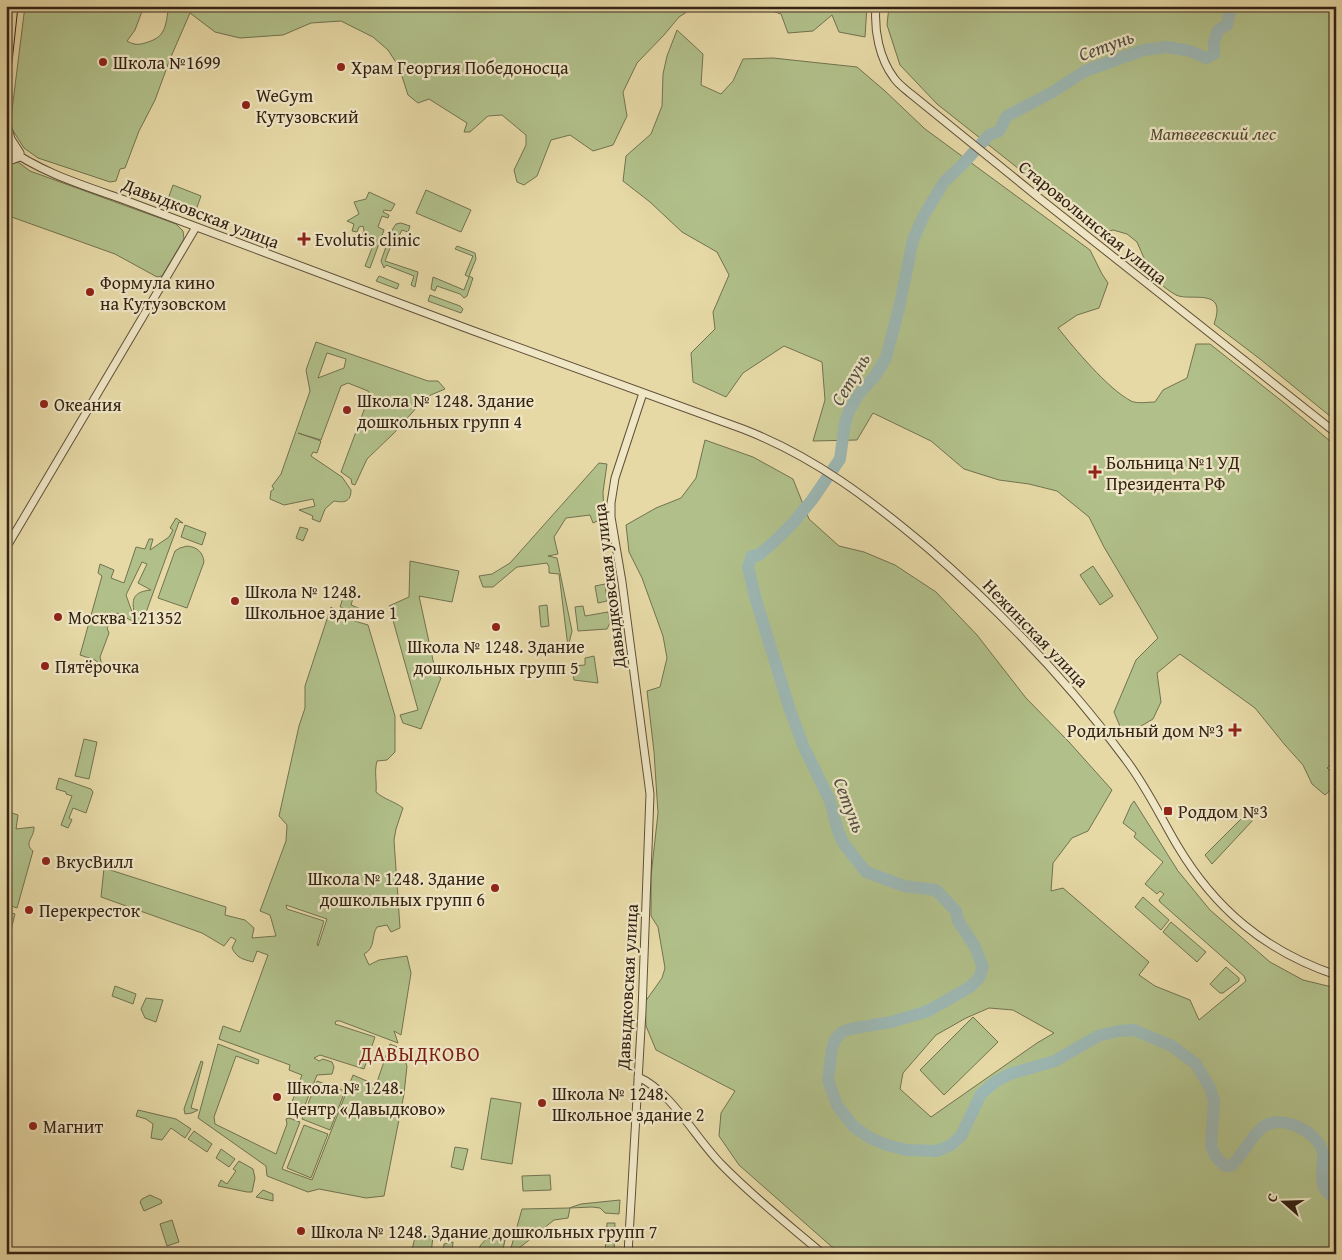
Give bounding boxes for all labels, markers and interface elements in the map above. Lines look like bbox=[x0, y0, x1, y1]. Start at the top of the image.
water label: Сетунь bbox=[1074, 22, 1138, 68]
place label: Школа №1699 bbox=[113, 49, 221, 76]
place label: Храм Георгия Победоносца bbox=[351, 54, 569, 81]
marker: Школа №1699 bbox=[97, 56, 109, 68]
marker: Храм Георгия Победоносца bbox=[335, 61, 347, 73]
place label: WeGym Кутузовский bbox=[256, 82, 359, 130]
marker: WeGym Кутузовский bbox=[240, 99, 252, 111]
park label: Матвеевский лес bbox=[1150, 120, 1277, 147]
street label: Староволынская улица bbox=[1013, 153, 1174, 291]
street label: Давыдковская улица bbox=[118, 170, 284, 256]
place label: Evolutis clinic bbox=[315, 226, 420, 253]
marker: Evolutis clinic bbox=[297, 232, 311, 246]
place label: Формула кино на Кутузовском bbox=[100, 269, 226, 317]
marker: Формула кино на Кутузовском bbox=[84, 286, 96, 298]
water label: Сетунь bbox=[823, 347, 877, 411]
place label: Школа № 1248. Здание дошкольных групп 4 bbox=[357, 387, 534, 435]
place label: Океания bbox=[54, 391, 122, 418]
marker: Океания bbox=[38, 398, 50, 410]
marker: Школа № 1248. Здание дошкольных групп 4 bbox=[341, 404, 353, 416]
place label: Больница №1 УД Президента РФ bbox=[1106, 449, 1240, 497]
marker: Больница №1 УД Президента РФ bbox=[1088, 465, 1102, 479]
street label: Давыдковская улица bbox=[585, 501, 633, 671]
street label: Нежинская улица bbox=[977, 572, 1095, 694]
place label: Школа № 1248. Школьное здание 1 bbox=[245, 578, 398, 626]
marker: Школа № 1248. Школьное здание 1 bbox=[229, 595, 241, 607]
place label: Москва 121352 bbox=[68, 604, 182, 631]
marker: Москва 121352 bbox=[52, 611, 64, 623]
marker: Школа № 1248. Здание дошкольных групп 5 bbox=[490, 621, 502, 633]
place label: Школа № 1248. Здание дошкольных групп 5 bbox=[407, 633, 585, 681]
place label: Пятёрочка bbox=[55, 653, 140, 680]
marker: Пятёрочка bbox=[39, 660, 51, 672]
place label: Родильный дом №3 bbox=[1067, 717, 1224, 744]
marker: Родильный дом №3 bbox=[1228, 723, 1242, 737]
water label: Сетунь bbox=[827, 773, 873, 837]
place label: Роддом №3 bbox=[1178, 798, 1268, 825]
marker: Роддом №3 bbox=[1162, 805, 1174, 817]
place label: ВкусВилл bbox=[56, 848, 134, 875]
marker: ВкусВилл bbox=[40, 855, 52, 867]
place label: Школа № 1248. Здание дошкольных групп 6 bbox=[308, 865, 485, 913]
marker: Школа № 1248. Здание дошкольных групп 6 bbox=[489, 882, 501, 894]
place label: Перекресток bbox=[39, 897, 141, 924]
street label: Давыдковская улица bbox=[609, 903, 645, 1072]
marker: Перекресток bbox=[23, 904, 35, 916]
district label: ДАВЫДКОВО bbox=[358, 1039, 481, 1068]
place label: Школа № 1248. Центр «Давыдково» bbox=[287, 1074, 446, 1122]
place label: Школа № 1248. Школьное здание 2 bbox=[552, 1080, 705, 1128]
marker: Школа № 1248. Центр «Давыдково» bbox=[271, 1091, 283, 1103]
marker: Школа № 1248. Школьное здание 2 bbox=[536, 1097, 548, 1109]
place label: Магнит bbox=[43, 1113, 103, 1140]
marker: Магнит bbox=[27, 1120, 39, 1132]
north arrow bbox=[1260, 1178, 1310, 1228]
text: С bbox=[1261, 1190, 1283, 1205]
place label: Школа № 1248. Здание дошкольных групп 7 bbox=[311, 1218, 657, 1245]
marker: Школа № 1248. Здание дошкольных групп 7 bbox=[295, 1225, 307, 1237]

